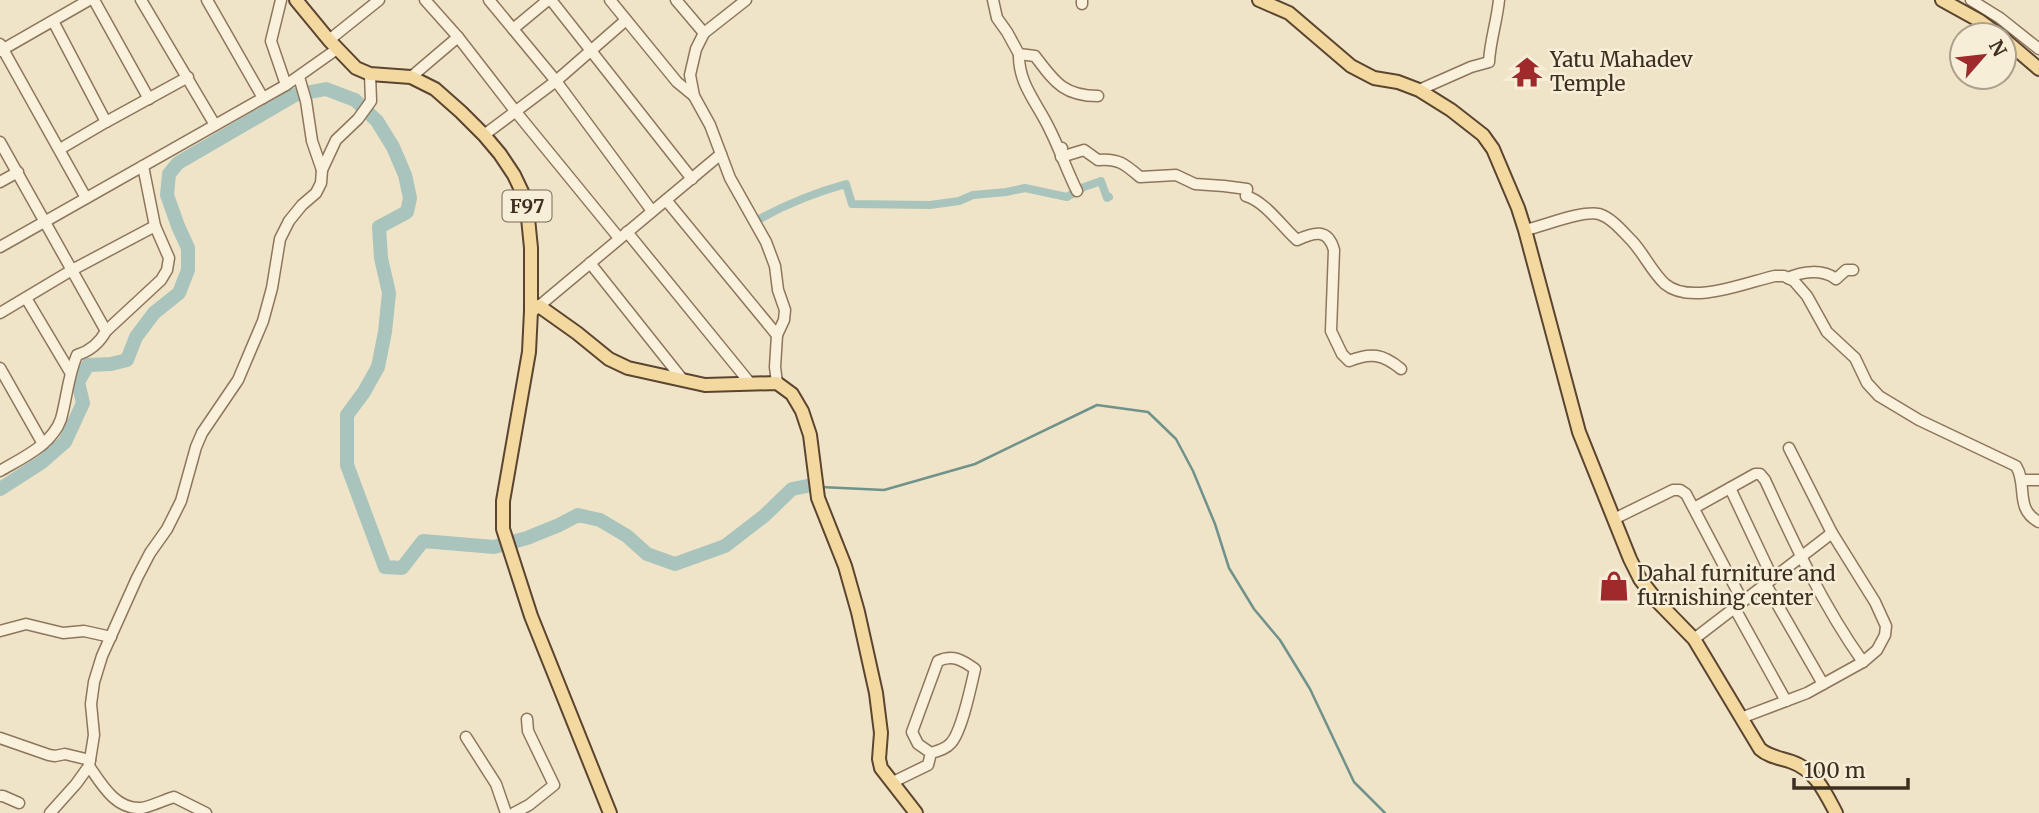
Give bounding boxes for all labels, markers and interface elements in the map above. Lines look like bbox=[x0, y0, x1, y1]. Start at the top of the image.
north arrow bbox=[1948, 21, 2018, 91]
text: N bbox=[1984, 36, 2012, 60]
place label: Yatu Mahadev Temple bbox=[1549, 46, 1694, 97]
temple icon: Yatu Mahadev Temple bbox=[1510, 55, 1544, 89]
road number: F97 bbox=[503, 190, 552, 222]
place label: Dahal furniture and furnishing center bbox=[1637, 560, 1836, 611]
shop icon: Dahal furniture and furnishing center bbox=[1597, 569, 1631, 603]
scale bar bbox=[1794, 746, 1908, 790]
text: 100 m bbox=[1804, 757, 1866, 784]

